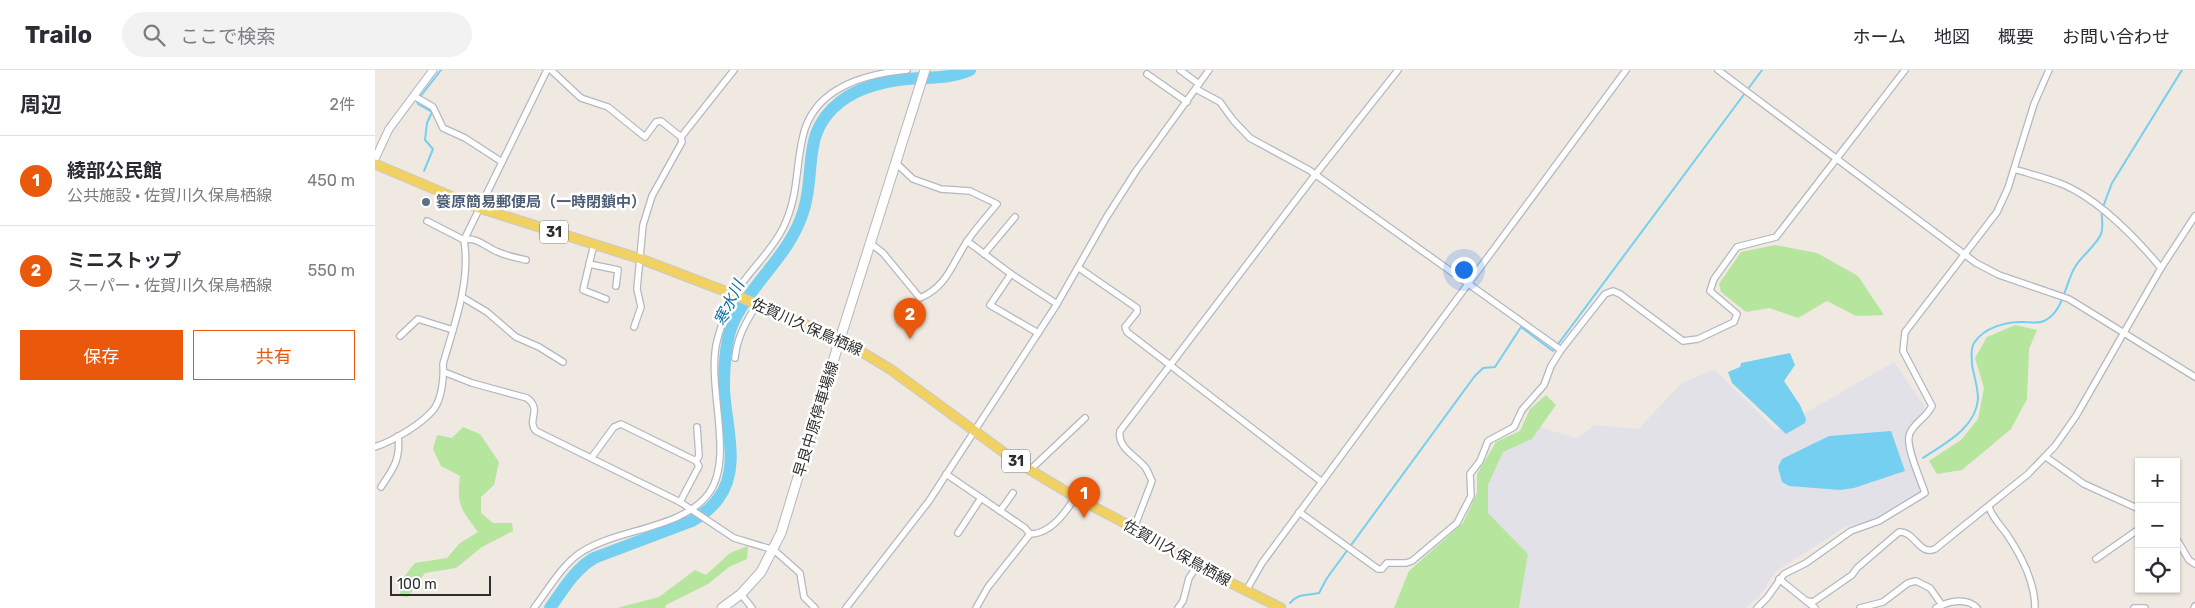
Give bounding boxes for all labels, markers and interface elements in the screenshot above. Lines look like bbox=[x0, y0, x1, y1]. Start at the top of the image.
search box bbox=[122, 12, 472, 57]
text: Trailo bbox=[25, 21, 92, 49]
icon: search bbox=[140, 21, 168, 49]
text: ここで検索 bbox=[180, 25, 275, 48]
text: ホーム bbox=[1853, 26, 1906, 48]
text: 地図 bbox=[1934, 26, 1970, 48]
text: 概要 bbox=[1998, 26, 2034, 48]
text: お問い合わせ bbox=[2062, 26, 2170, 48]
text: 周辺 bbox=[20, 92, 62, 117]
text: 2件 bbox=[330, 95, 355, 114]
text: 綾部公民館 bbox=[67, 159, 162, 182]
text: 1 bbox=[32, 171, 40, 190]
text: 450 m bbox=[307, 171, 355, 190]
text: 公共施設 · 佐賀川久保鳥栖線 bbox=[67, 186, 272, 205]
place label: 簑原簡易郵便局（一時閉鎖中） bbox=[436, 193, 646, 211]
marker: 簑原簡易郵便局（一時閉鎖中） bbox=[420, 196, 432, 208]
road number: 31 bbox=[540, 220, 568, 243]
text: ミニストップ bbox=[67, 249, 181, 272]
your location bbox=[1451, 257, 1477, 283]
text: 2 bbox=[31, 261, 41, 280]
text: 550 m bbox=[308, 261, 355, 280]
water label: 寒水川 bbox=[710, 275, 749, 329]
text: スーパー · 佐賀川久保鳥栖線 bbox=[67, 276, 272, 295]
street label: 佐賀川久保鳥栖線 bbox=[749, 294, 865, 360]
pin: 2 bbox=[894, 298, 926, 339]
button: 保存 bbox=[20, 330, 183, 380]
button: 共有 bbox=[193, 330, 355, 380]
street label: 早良中原停車場線 bbox=[790, 359, 842, 479]
road number: 31 bbox=[1002, 450, 1030, 472]
map controls bbox=[2135, 458, 2180, 593]
button: + bbox=[2135, 458, 2180, 503]
pin: 1 bbox=[1068, 477, 1100, 518]
button: − bbox=[2135, 503, 2180, 548]
street label: 佐賀川久保鳥栖線 bbox=[1120, 516, 1234, 590]
button: locate bbox=[2135, 548, 2180, 593]
scale bar bbox=[390, 573, 491, 596]
text: 100 m bbox=[397, 576, 437, 593]

